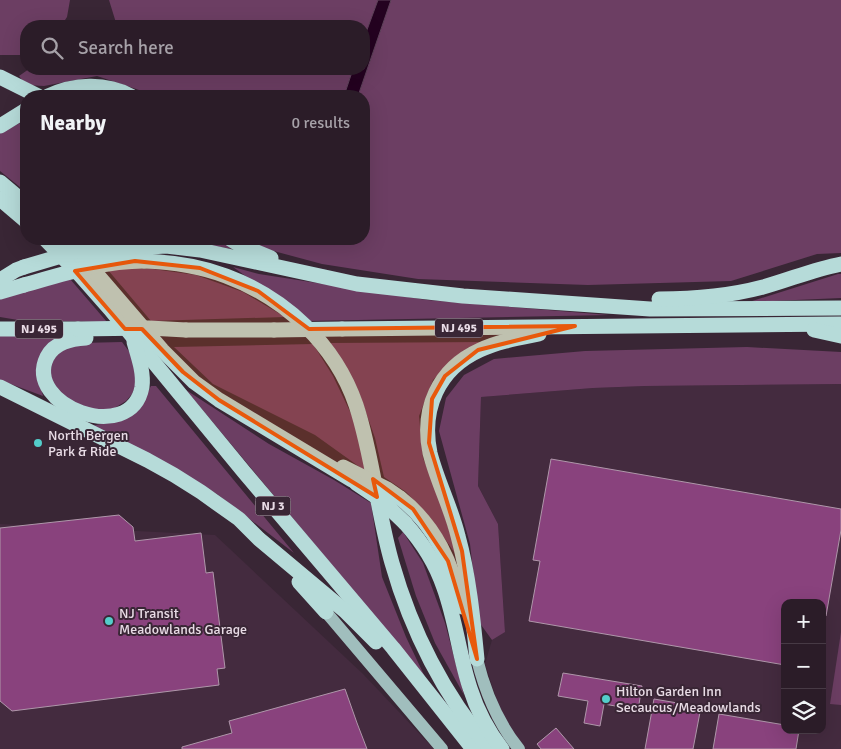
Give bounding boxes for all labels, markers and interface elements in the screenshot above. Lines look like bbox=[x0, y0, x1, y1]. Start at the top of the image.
search box bbox=[20, 20, 370, 75]
icon: search bbox=[38, 34, 66, 62]
text: Search here bbox=[78, 36, 174, 60]
text: Nearby bbox=[40, 110, 106, 136]
text: 0 results bbox=[291, 113, 350, 133]
road number: NJ 495 bbox=[435, 318, 483, 338]
road number: NJ 495 bbox=[15, 320, 63, 338]
place label: North Bergen Park & Ride bbox=[48, 427, 128, 460]
marker: North Bergen Park & Ride bbox=[32, 437, 44, 449]
road number: NJ 3 bbox=[256, 496, 290, 516]
map controls bbox=[781, 599, 826, 734]
button: + bbox=[781, 599, 826, 644]
place label: NJ Transit Meadowlands Garage bbox=[119, 605, 247, 638]
marker: NJ Transit Meadowlands Garage bbox=[103, 615, 115, 627]
button: − bbox=[781, 644, 826, 689]
place label: Hilton Garden Inn Secaucus/Meadowlands bbox=[616, 683, 761, 716]
button: layers bbox=[781, 689, 826, 734]
marker: Hilton Garden Inn Secaucus/Meadowlands bbox=[600, 693, 612, 705]

